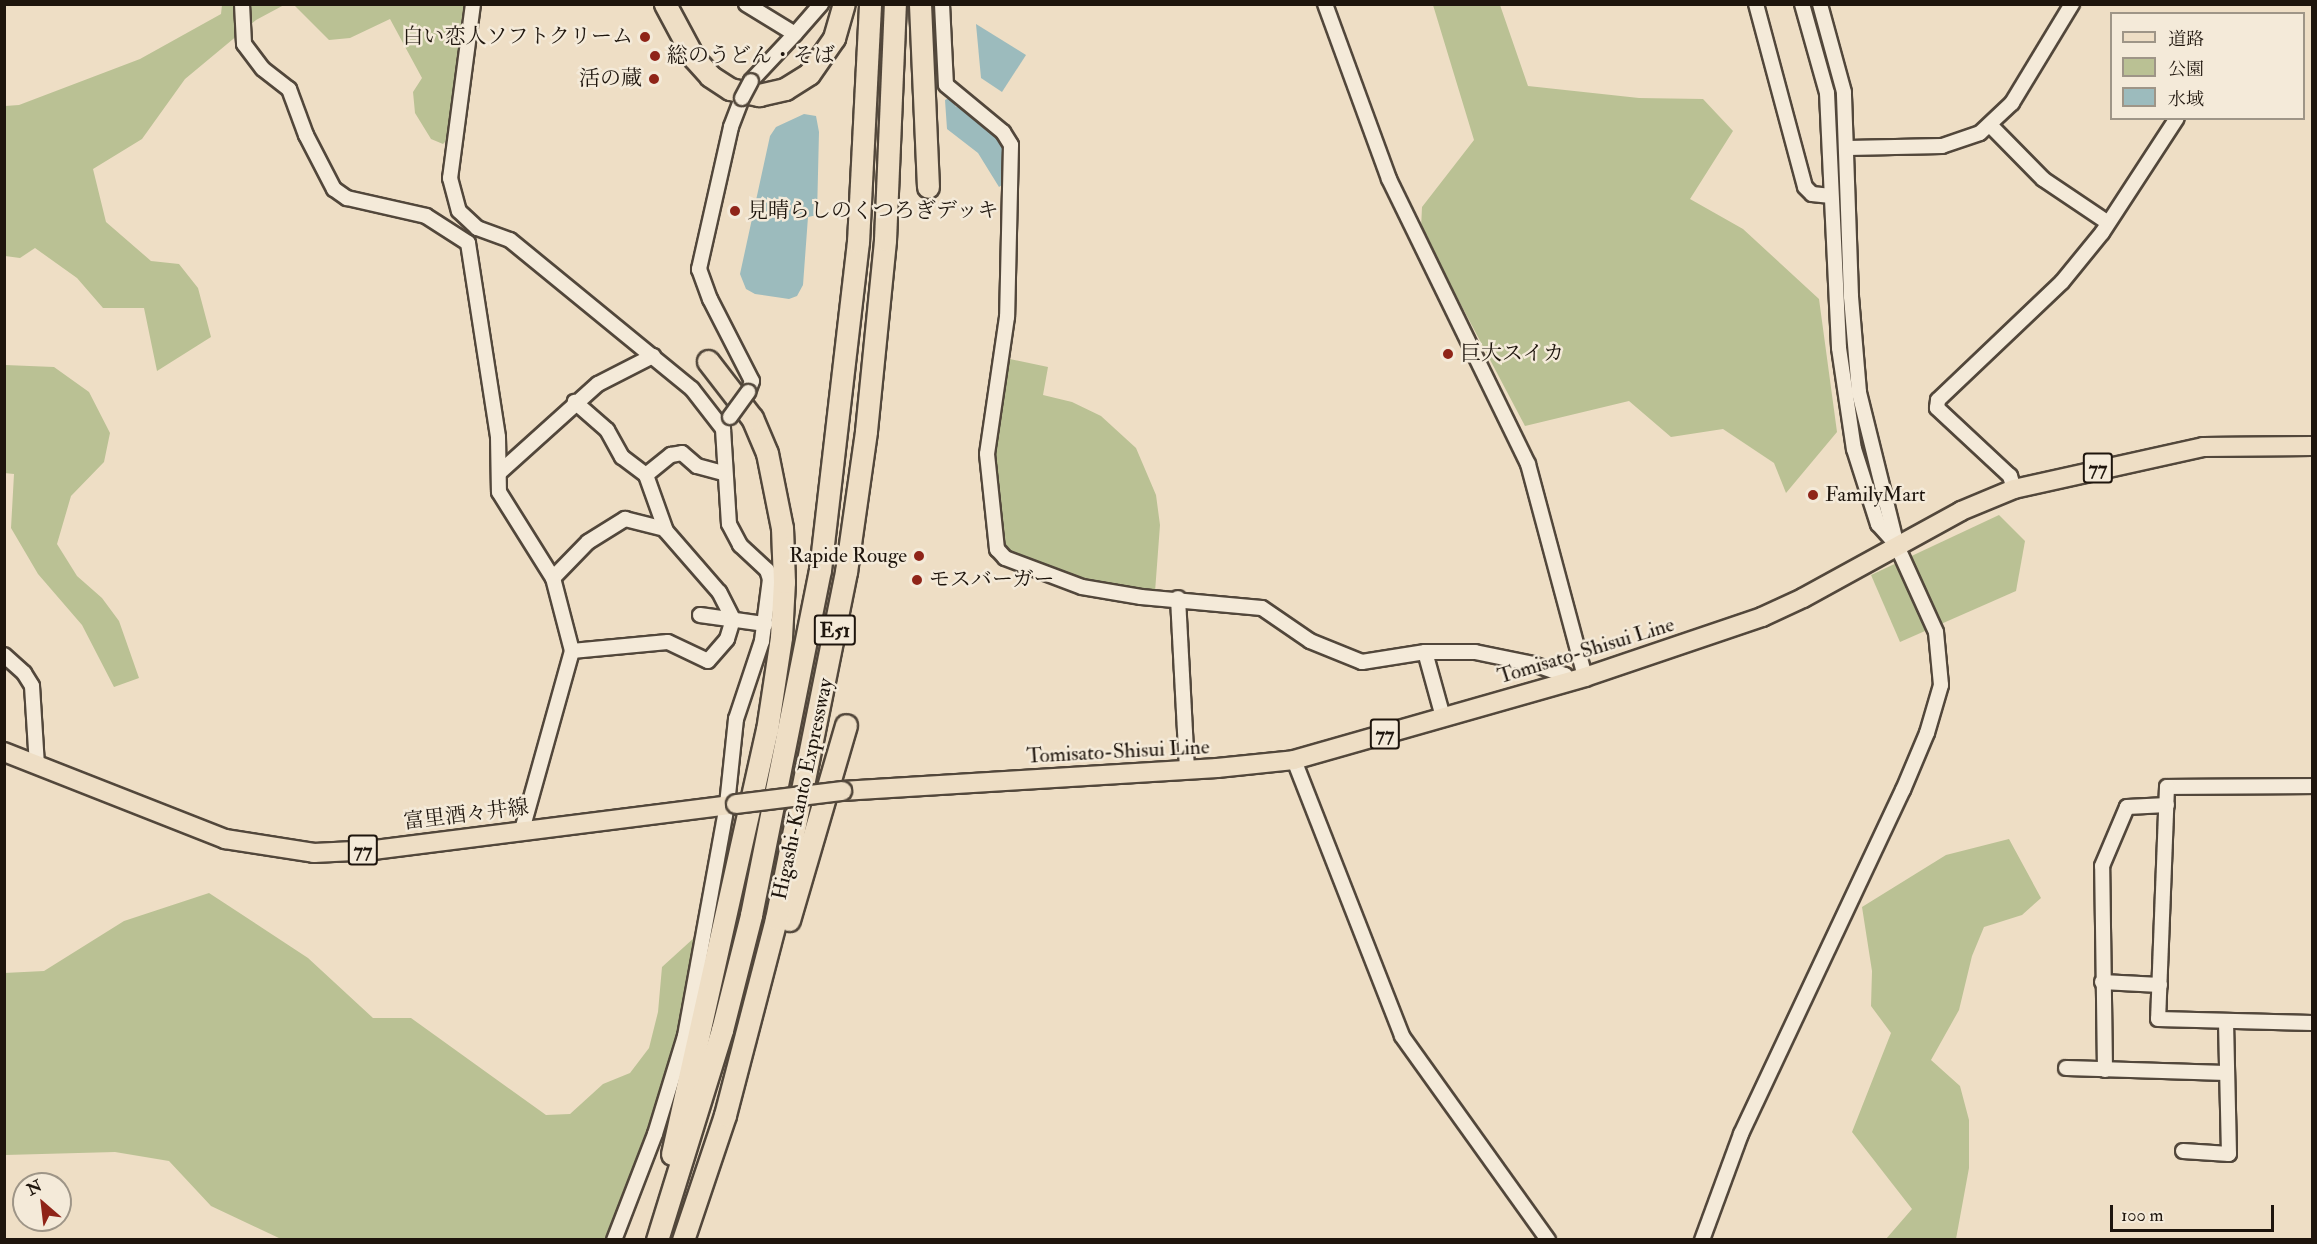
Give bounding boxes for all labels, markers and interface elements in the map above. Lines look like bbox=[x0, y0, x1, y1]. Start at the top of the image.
legend bbox=[2110, 12, 2305, 120]
place label: 白い恋人ソフトクリーム bbox=[402, 24, 633, 50]
text: 道路 bbox=[2168, 28, 2204, 51]
marker: 白い恋人ソフトクリーム bbox=[638, 30, 652, 44]
place label: 総のうどん・そば bbox=[667, 43, 835, 69]
marker: 総のうどん・そば bbox=[648, 49, 662, 63]
text: 公園 bbox=[2168, 58, 2204, 81]
place label: 活の蔵 bbox=[579, 66, 642, 92]
marker: 活の蔵 bbox=[647, 72, 661, 86]
text: 水域 bbox=[2168, 88, 2204, 111]
place label: 見晴らしのくつろぎデッキ bbox=[747, 198, 999, 224]
marker: 見晴らしのくつろぎデッキ bbox=[728, 204, 742, 218]
place label: 巨大スイカ bbox=[1460, 341, 1565, 367]
marker: 巨大スイカ bbox=[1441, 347, 1455, 361]
road number: 77 bbox=[2082, 451, 2114, 485]
place label: FamilyMart bbox=[1825, 482, 1926, 508]
marker: FamilyMart bbox=[1806, 488, 1820, 502]
place label: Rapide Rouge bbox=[789, 543, 907, 569]
marker: Rapide Rouge bbox=[912, 549, 926, 563]
place label: モスバーガー bbox=[929, 567, 1055, 593]
marker: モスバーガー bbox=[910, 573, 924, 587]
street label: Tomisato-Shisui Line bbox=[1495, 612, 1677, 690]
road number: E51 bbox=[812, 613, 858, 647]
street label: Higashi-Kanto Expressway bbox=[767, 676, 839, 902]
road number: 77 bbox=[1368, 717, 1402, 751]
street label: Tomisato-Shisui Line bbox=[1026, 735, 1210, 769]
street label: 富里酒々井線 bbox=[402, 795, 530, 835]
road number: 77 bbox=[346, 833, 380, 867]
north arrow bbox=[12, 1172, 72, 1232]
text: N bbox=[23, 1176, 46, 1200]
scale bar bbox=[2113, 1193, 2276, 1231]
text: 100 m bbox=[2121, 1204, 2164, 1227]

